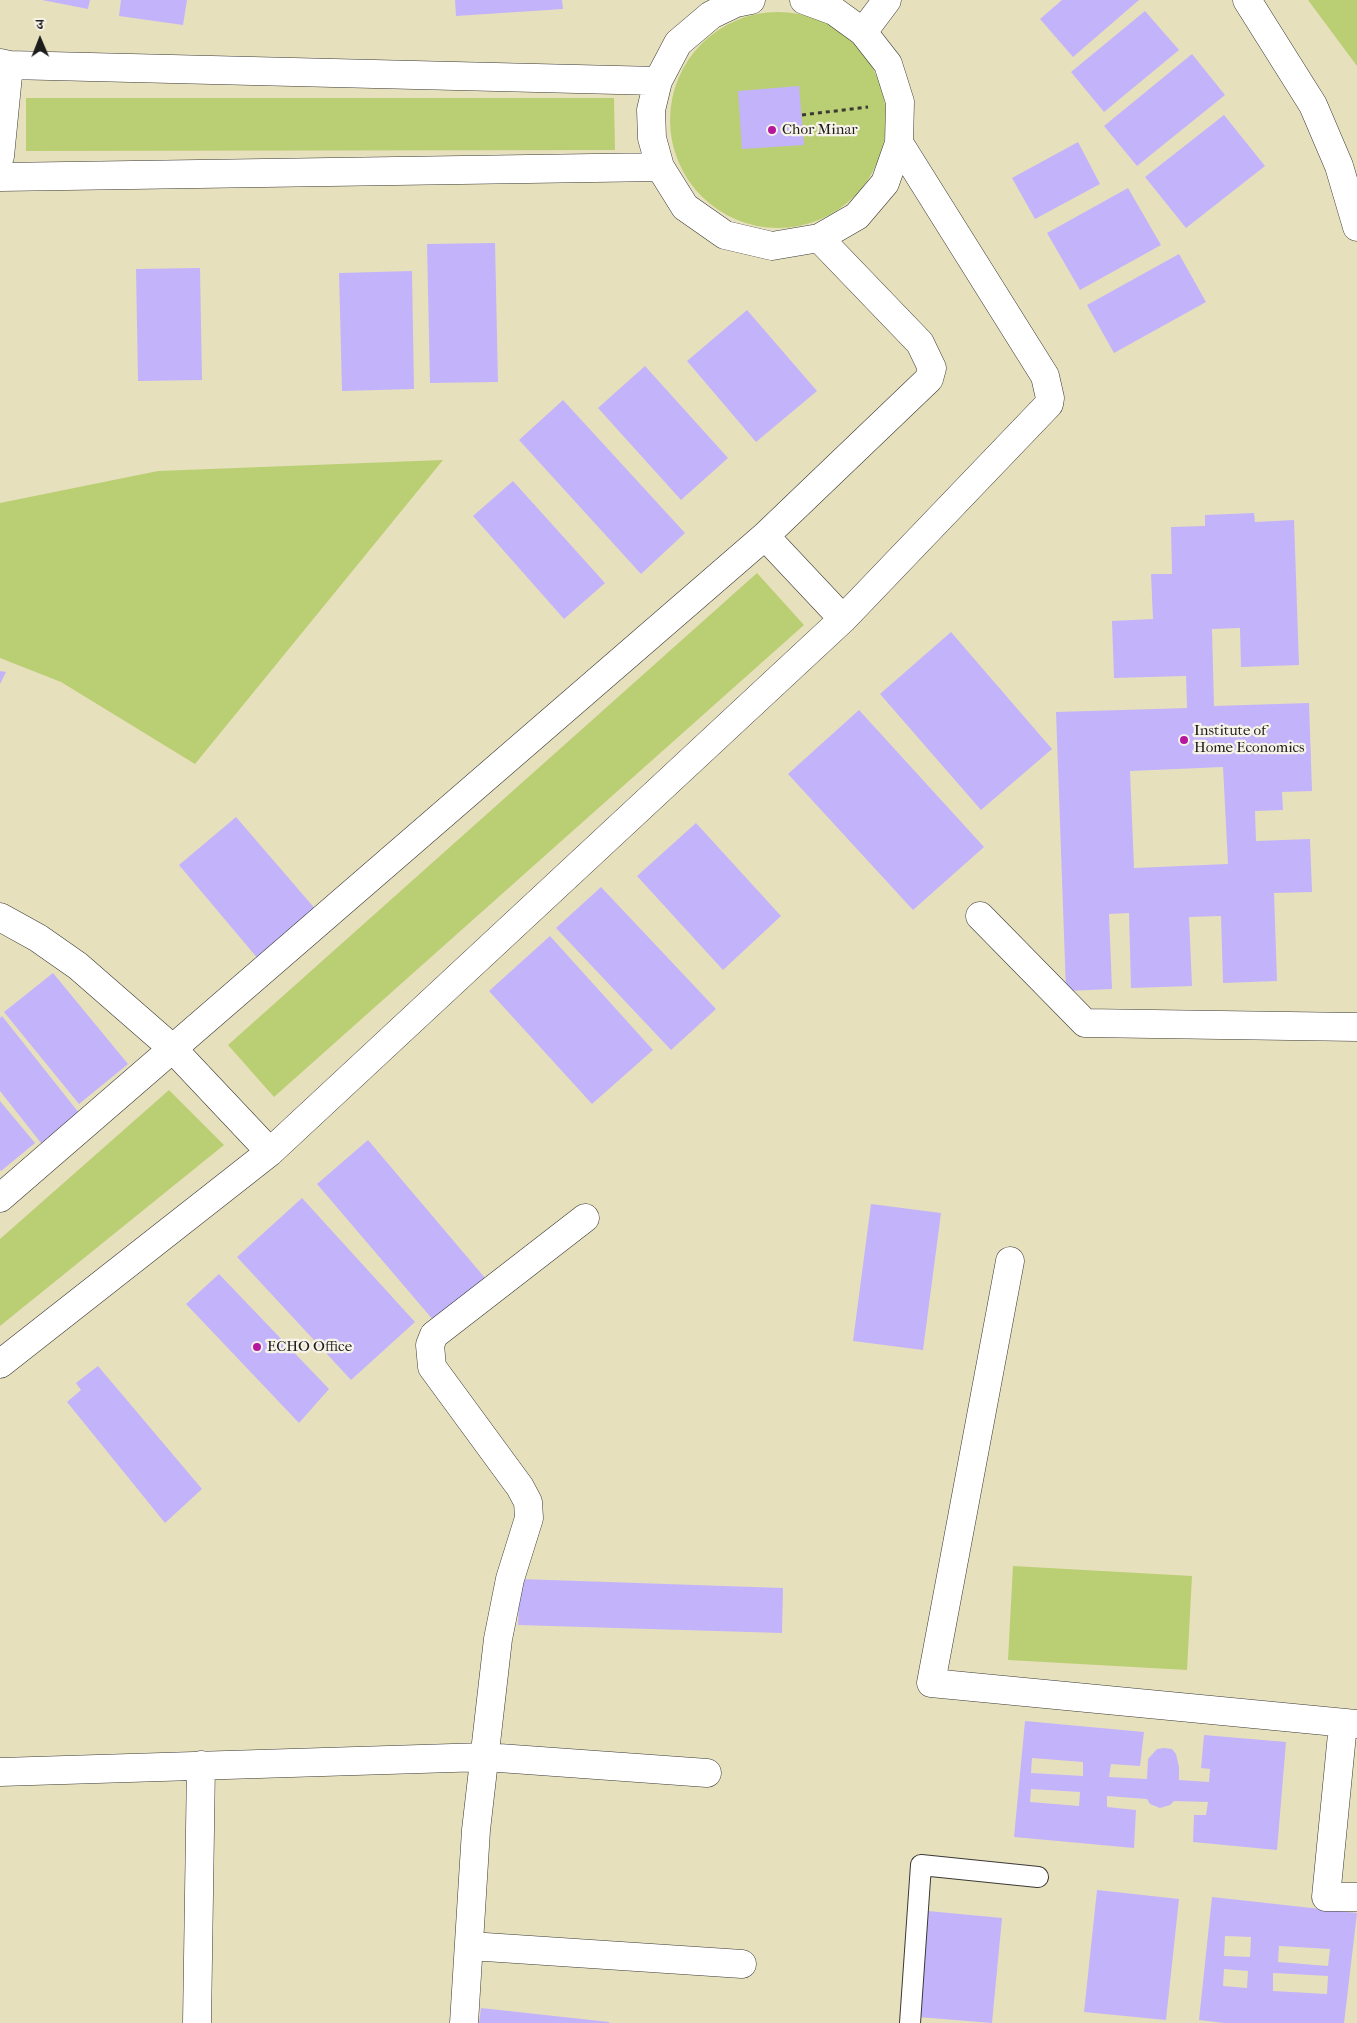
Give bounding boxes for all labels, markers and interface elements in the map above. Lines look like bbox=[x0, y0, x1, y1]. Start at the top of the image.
north arrow bbox=[15, 15, 65, 65]
text: उ bbox=[36, 16, 43, 33]
place label: Chor Minar bbox=[782, 121, 858, 139]
marker: Chor Minar bbox=[766, 124, 778, 136]
place label: Institute of Home Economics bbox=[1194, 722, 1305, 757]
marker: Institute of Home Economics bbox=[1178, 734, 1190, 746]
place label: ECHO Office bbox=[267, 1338, 352, 1356]
marker: ECHO Office bbox=[251, 1341, 263, 1353]

